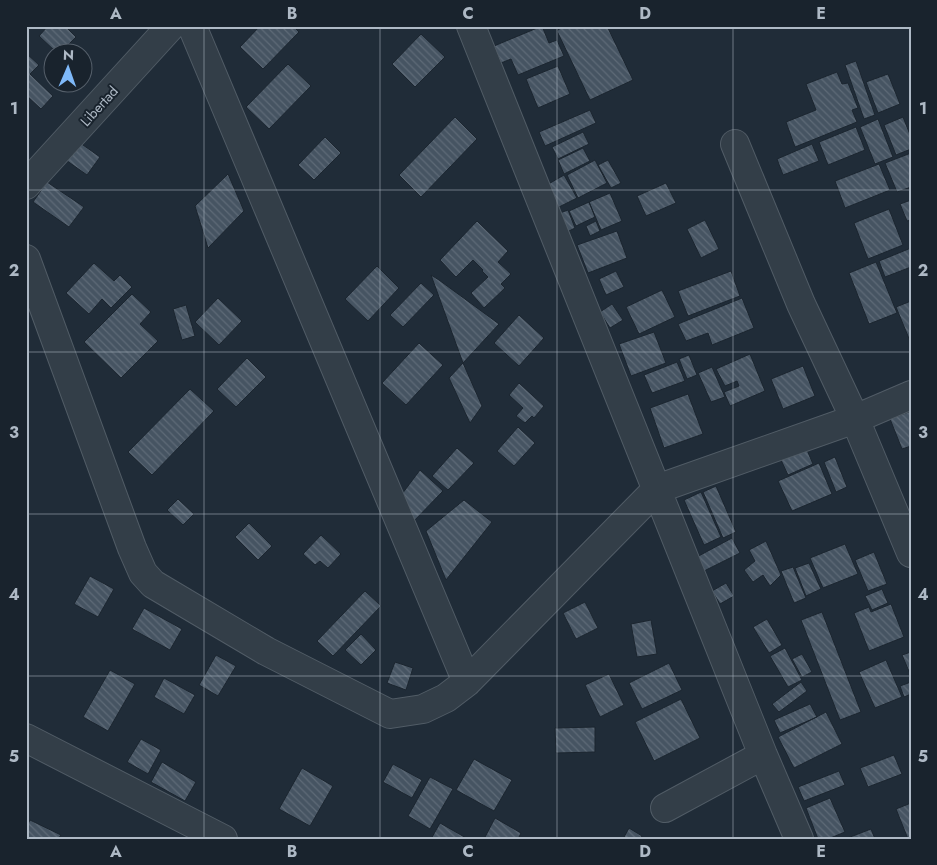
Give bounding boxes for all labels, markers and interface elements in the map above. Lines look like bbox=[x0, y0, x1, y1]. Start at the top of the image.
text: A bbox=[109, 2, 122, 25]
text: B bbox=[287, 2, 297, 25]
text: C bbox=[462, 2, 474, 25]
text: D bbox=[639, 2, 651, 25]
text: E bbox=[816, 2, 826, 25]
north arrow bbox=[42, 42, 92, 92]
text: N bbox=[63, 45, 74, 65]
street label: Libertad bbox=[76, 81, 122, 131]
text: 1 bbox=[10, 97, 18, 120]
text: 1 bbox=[919, 97, 927, 120]
text: 2 bbox=[9, 259, 19, 282]
text: 2 bbox=[918, 259, 928, 282]
text: 3 bbox=[9, 421, 19, 444]
text: 3 bbox=[918, 421, 928, 444]
text: 4 bbox=[8, 583, 20, 606]
text: 4 bbox=[917, 583, 929, 606]
text: 5 bbox=[9, 745, 19, 768]
text: 5 bbox=[918, 745, 928, 768]
text: A bbox=[109, 840, 122, 863]
text: B bbox=[287, 840, 297, 863]
text: C bbox=[462, 840, 474, 863]
text: D bbox=[639, 840, 651, 863]
text: E bbox=[816, 840, 826, 863]

